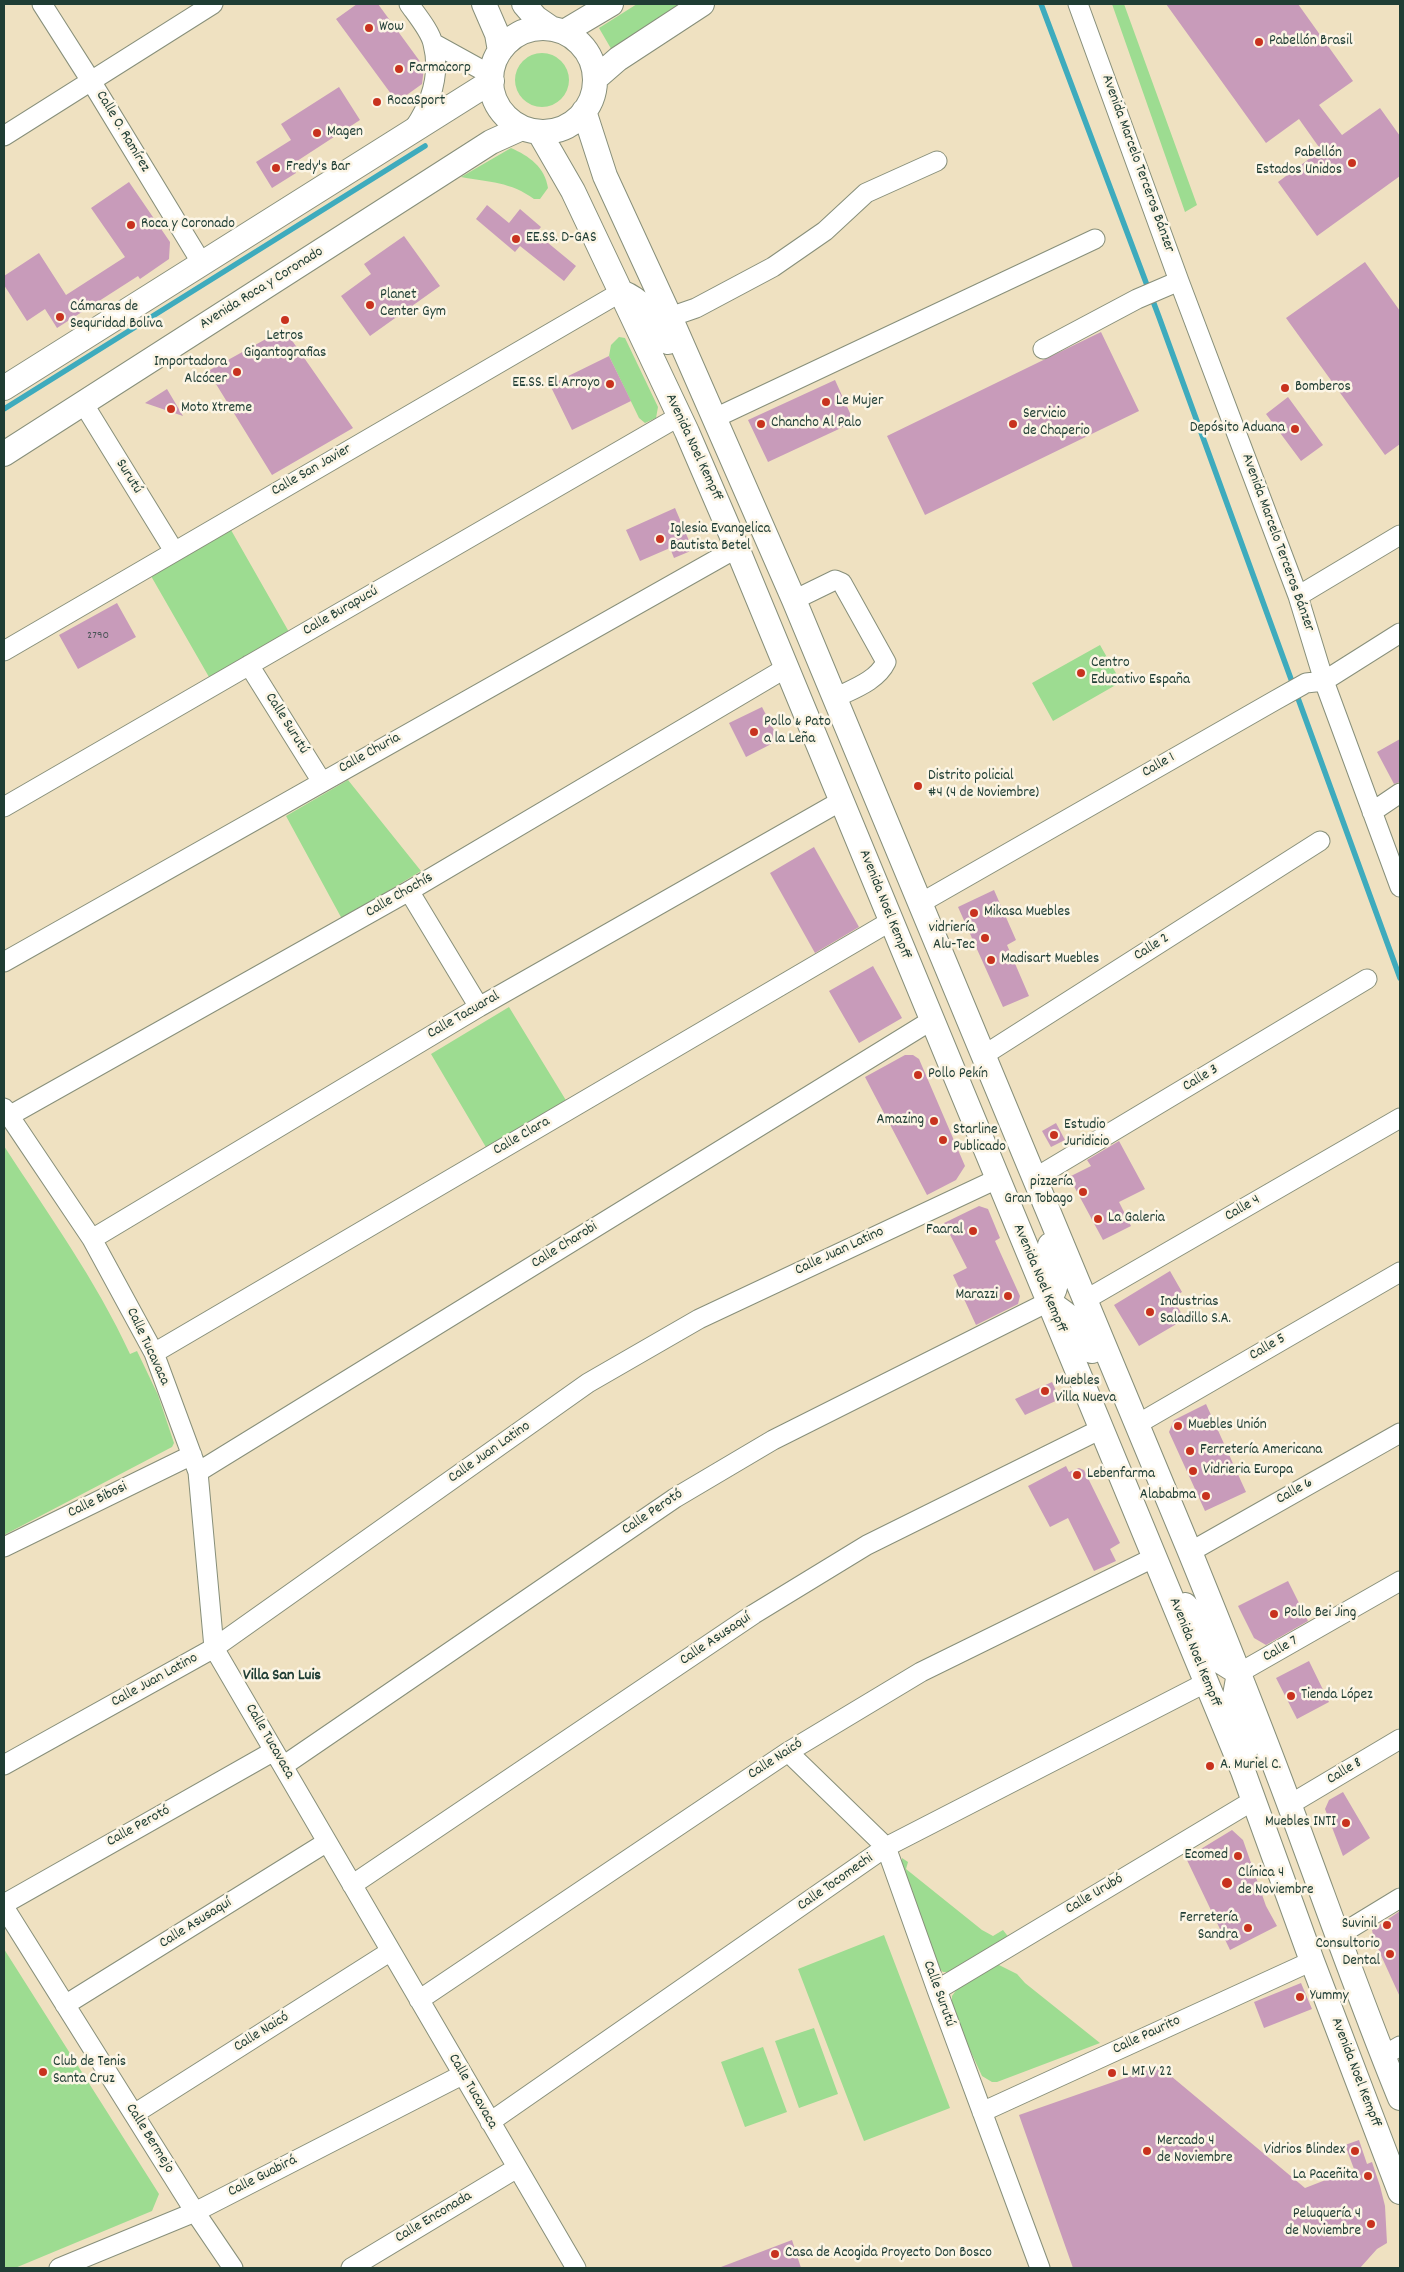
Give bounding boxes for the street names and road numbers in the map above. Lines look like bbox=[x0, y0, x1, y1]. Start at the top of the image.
street label: Avenida Marcelo Terceros Bánzer bbox=[1096, 73, 1178, 255]
street label: Calle O. Ramírez bbox=[91, 88, 153, 176]
street label: Avenida Roca y Coronado bbox=[197, 244, 327, 334]
street label: Avenida Noel Kempff bbox=[660, 391, 726, 505]
street label: Calle San Javier bbox=[269, 441, 355, 501]
street label: Avenida Marcelo Terceros Bánzer bbox=[1236, 452, 1318, 634]
street label: Surutú bbox=[111, 456, 145, 498]
street label: Calle Burapucú bbox=[300, 583, 382, 641]
street label: Calle Surutú bbox=[260, 690, 312, 758]
street label: Calle Churia bbox=[336, 730, 404, 778]
street label: Calle 1 bbox=[1139, 749, 1179, 783]
street label: Avenida Noel Kempff bbox=[854, 847, 914, 963]
street label: Calle Chochís bbox=[363, 870, 437, 922]
street label: Calle 2 bbox=[1131, 930, 1173, 966]
street label: Calle Tacuaral bbox=[425, 988, 503, 1044]
street label: Calle 3 bbox=[1180, 1061, 1222, 1097]
street label: Calle Clara bbox=[491, 1114, 553, 1160]
street label: Calle 4 bbox=[1222, 1192, 1264, 1226]
street label: Calle Charobi bbox=[529, 1219, 601, 1273]
street label: Avenida Noel Kempff bbox=[1008, 1222, 1070, 1336]
street label: Calle Juan Latino bbox=[793, 1224, 887, 1280]
street label: Calle Tucavaca bbox=[121, 1305, 173, 1389]
street label: Calle 5 bbox=[1247, 1331, 1289, 1365]
street label: Calle Juan Latino bbox=[446, 1418, 534, 1488]
street label: Calle 6 bbox=[1274, 1475, 1316, 1509]
street label: Calle Bibosi bbox=[65, 1479, 131, 1523]
street label: Calle Perotó bbox=[619, 1486, 687, 1540]
street label: Avenida Noel Kempff bbox=[1164, 1595, 1224, 1711]
street label: Calle Asusaquí bbox=[677, 1610, 755, 1670]
street label: Calle 7 bbox=[1260, 1633, 1302, 1667]
street label: Calle Juan Latino bbox=[109, 1650, 201, 1712]
street label: Calle Tucavaca bbox=[240, 1701, 298, 1783]
street label: Calle Naicó bbox=[745, 1736, 807, 1784]
street label: Calle 8 bbox=[1324, 1755, 1366, 1789]
street label: Calle Perotó bbox=[104, 1802, 174, 1852]
street label: Calle Tocomechi bbox=[795, 1850, 877, 1916]
street label: Calle Urubó bbox=[1063, 1871, 1127, 1919]
street label: Calle Asusaquí bbox=[157, 1895, 235, 1953]
street label: Calle Surutú bbox=[918, 1959, 958, 2029]
street label: Calle Naicó bbox=[231, 2009, 293, 2057]
street label: Calle Paurito bbox=[1110, 2013, 1184, 2059]
street label: Avenida Noel Kempff bbox=[1326, 2015, 1384, 2131]
street label: Calle Tucavaca bbox=[443, 2051, 501, 2133]
street label: Calle Bermejo bbox=[121, 2101, 177, 2177]
street label: Calle Guabirá bbox=[226, 2152, 300, 2202]
street label: Calle Enconada bbox=[392, 2188, 476, 2248]

